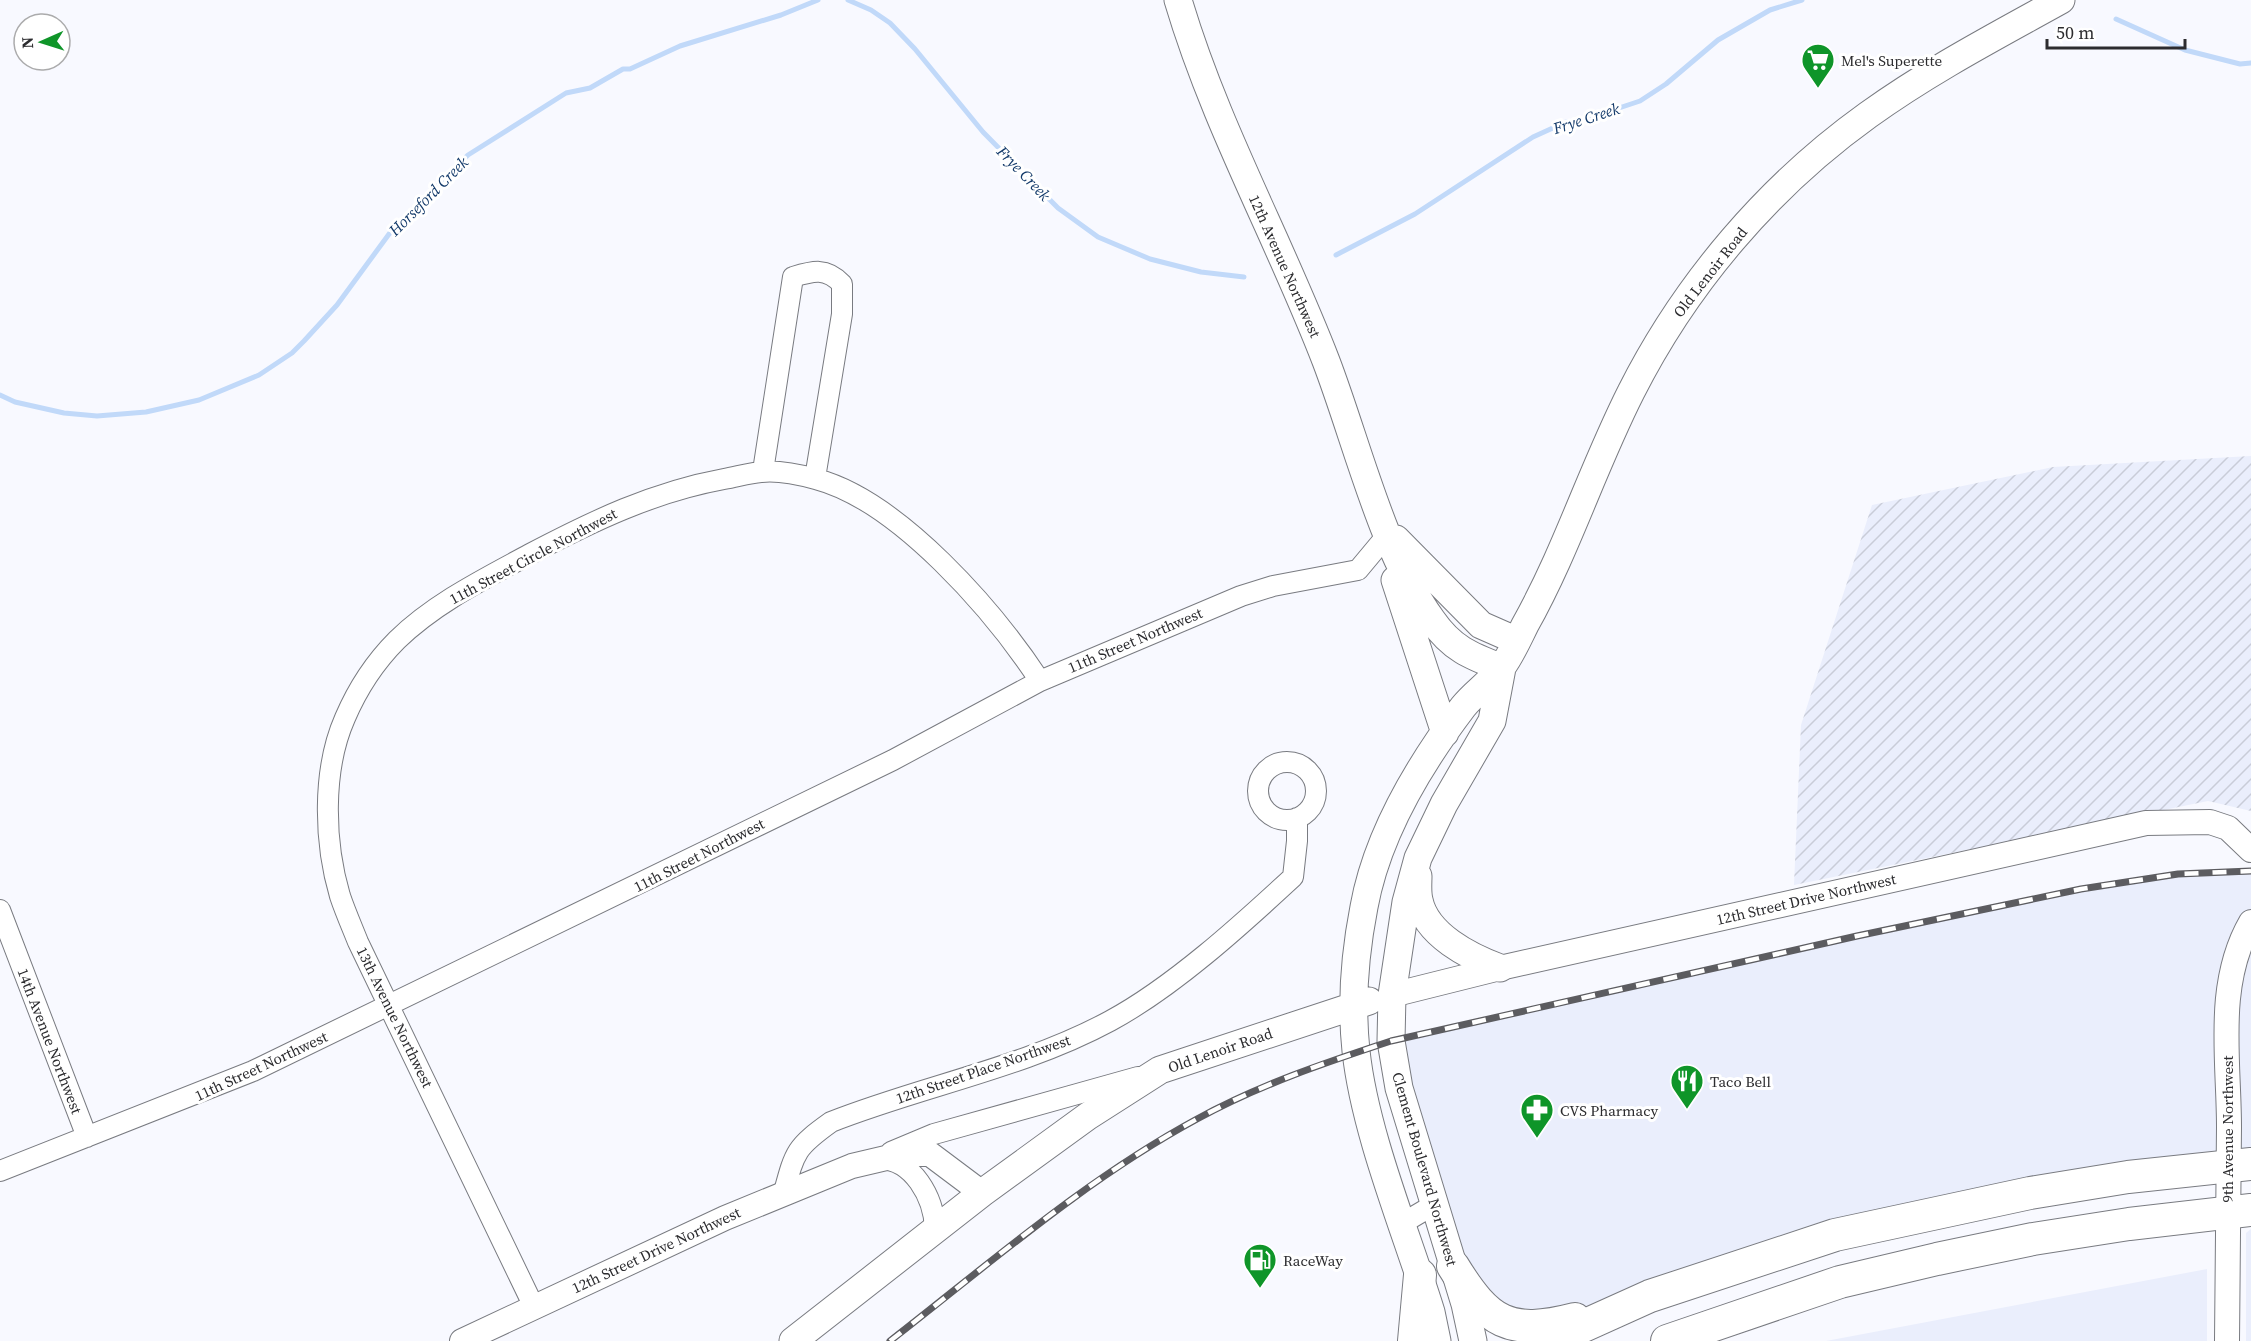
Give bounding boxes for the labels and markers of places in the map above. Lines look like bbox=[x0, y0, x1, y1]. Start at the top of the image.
supermarket icon: Mel's Superette bbox=[1800, 42, 1836, 89]
place label: Mel's Superette bbox=[1841, 50, 1942, 71]
restaurant icon: Taco Bell bbox=[1669, 1063, 1705, 1110]
place label: Taco Bell bbox=[1710, 1071, 1772, 1092]
pharmacy icon: CVS Pharmacy bbox=[1519, 1092, 1555, 1139]
place label: CVS Pharmacy bbox=[1560, 1100, 1659, 1121]
fuel station icon: RaceWay bbox=[1242, 1242, 1278, 1289]
place label: RaceWay bbox=[1283, 1250, 1343, 1271]

